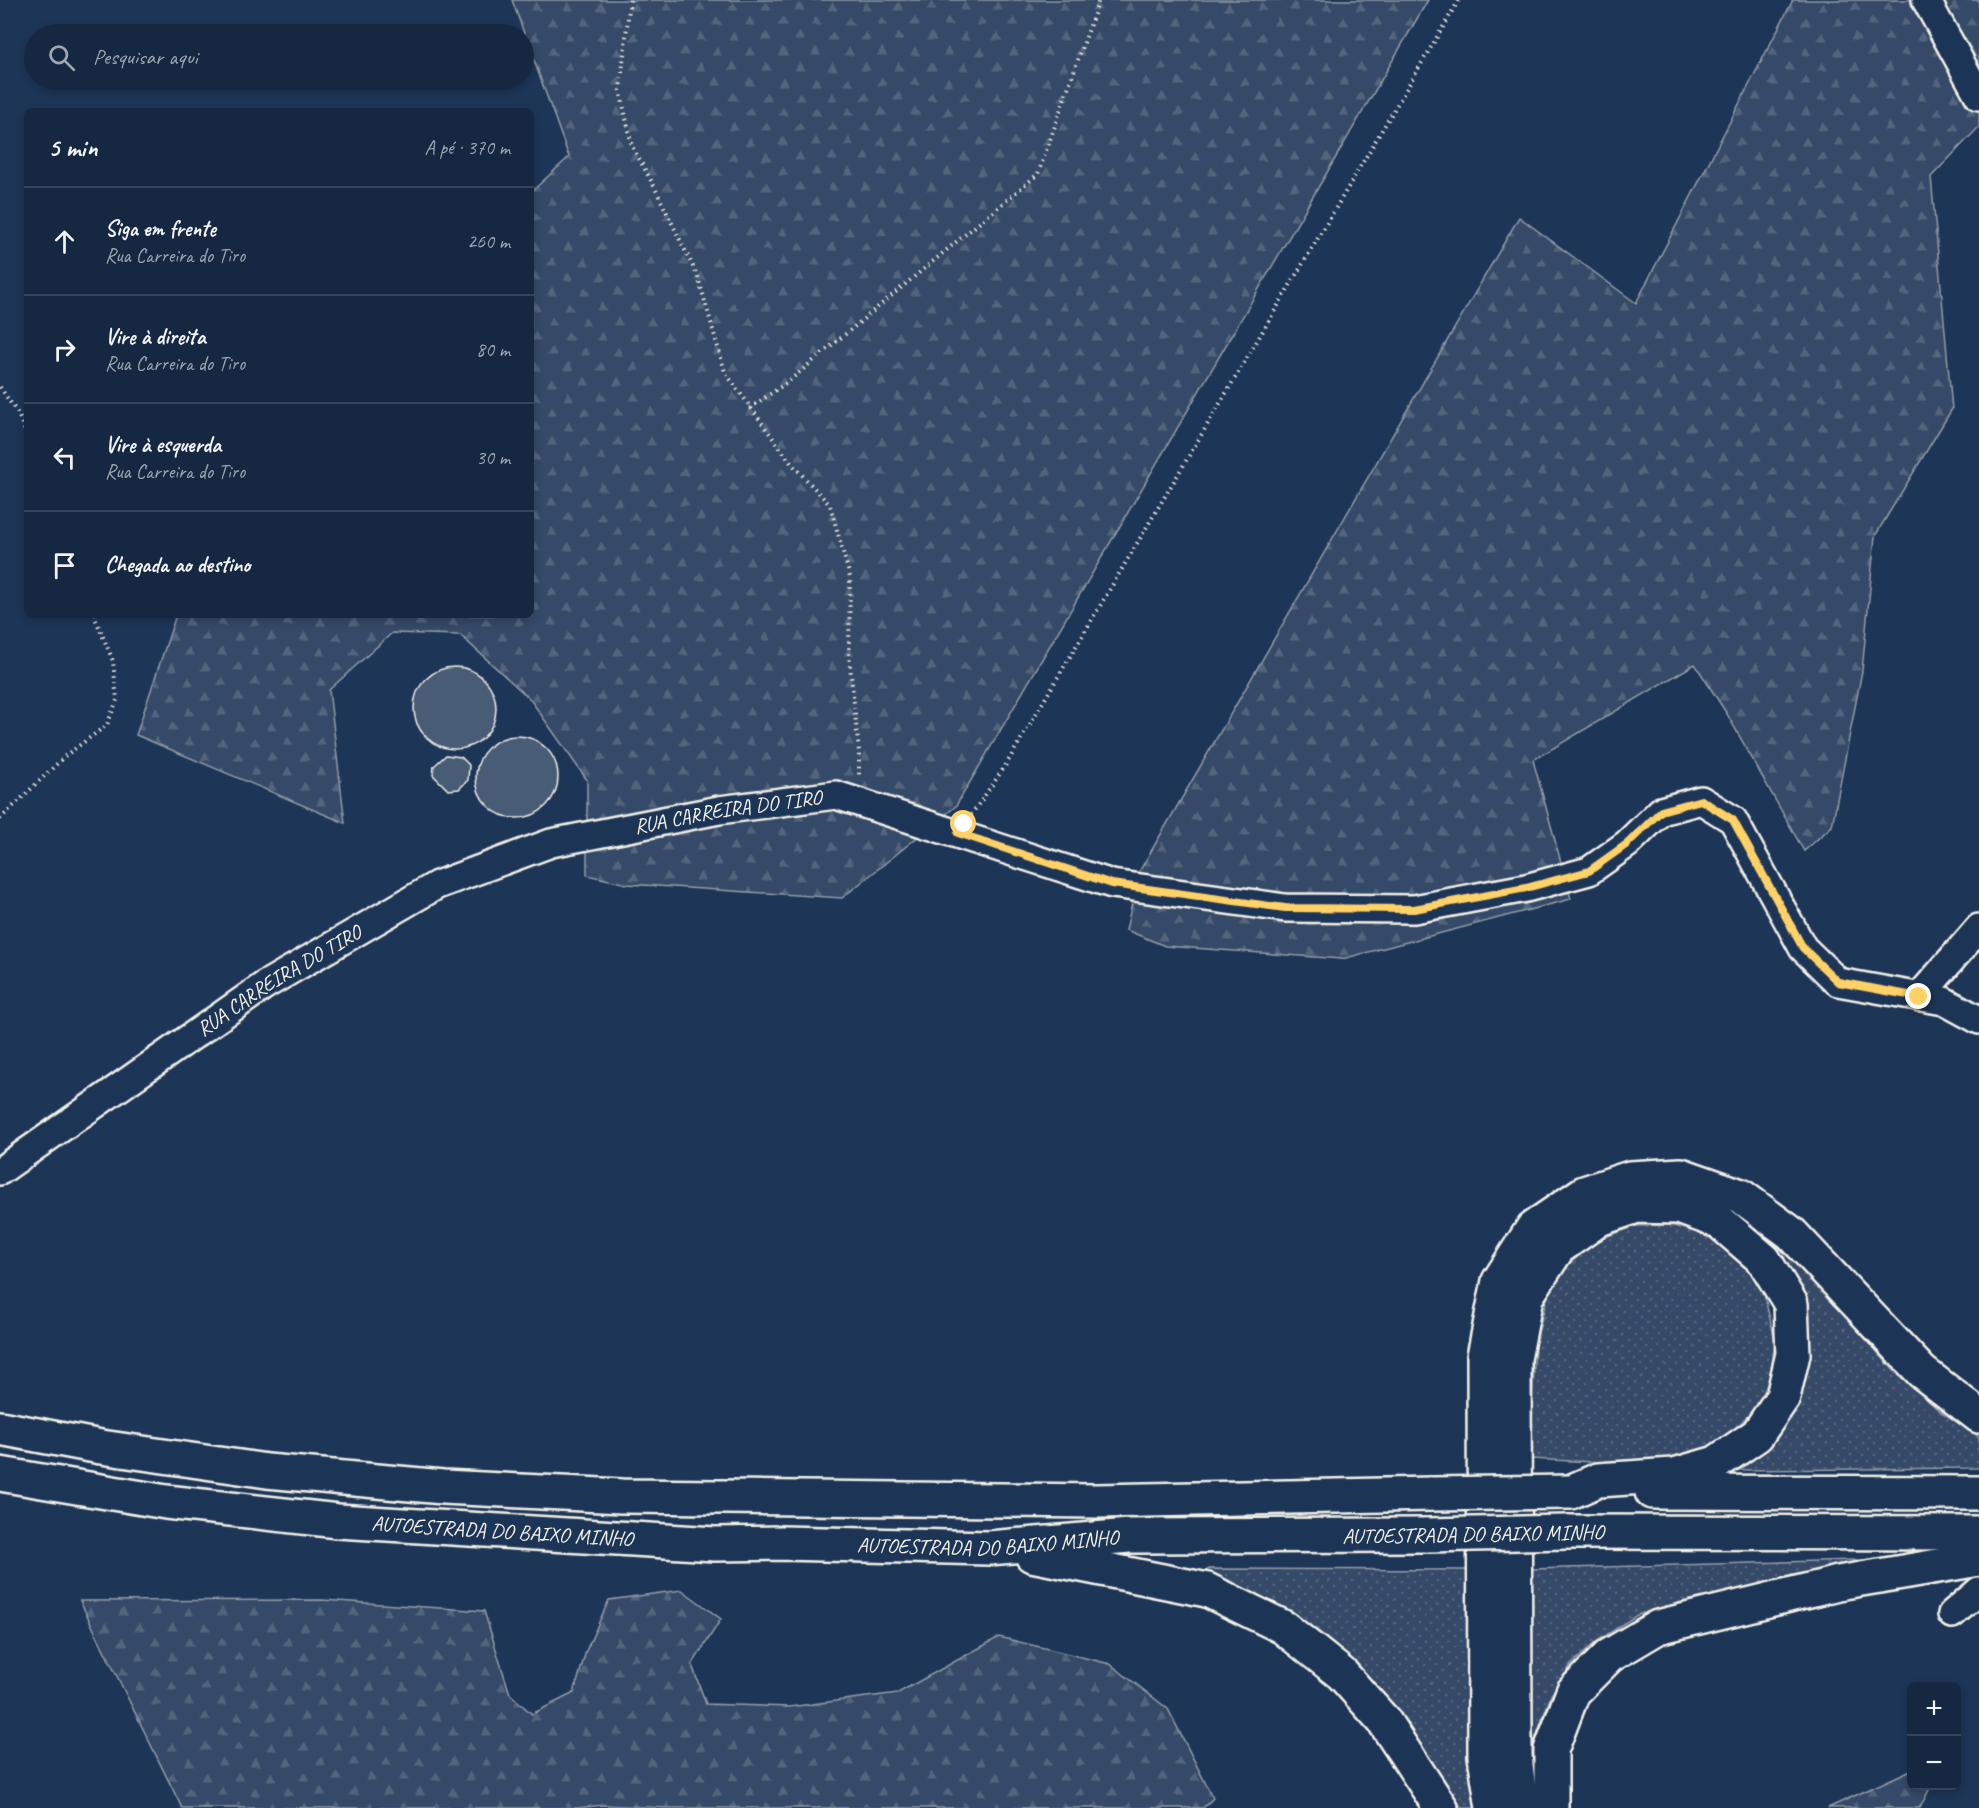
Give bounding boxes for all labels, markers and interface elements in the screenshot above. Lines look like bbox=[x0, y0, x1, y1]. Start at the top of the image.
search box bbox=[24, 24, 534, 90]
icon: search bbox=[45, 41, 78, 74]
text: Pesquisar aqui bbox=[93, 43, 198, 71]
text: 5 min bbox=[48, 131, 97, 164]
text: A pé · 370 m bbox=[425, 135, 510, 160]
text: Siga em frente bbox=[105, 215, 216, 243]
icon: ahead bbox=[48, 225, 81, 258]
text: 260 m bbox=[467, 229, 510, 254]
text: Rua Carreira do Tiro bbox=[105, 243, 245, 268]
text: Vire à direita bbox=[105, 323, 205, 351]
icon: right bbox=[48, 333, 81, 366]
text: 80 m bbox=[476, 337, 510, 362]
text: Rua Carreira do Tiro bbox=[105, 351, 245, 376]
text: Vire à esquerda bbox=[105, 431, 221, 459]
icon: left bbox=[48, 441, 81, 474]
text: 30 m bbox=[476, 445, 510, 470]
text: Rua Carreira do Tiro bbox=[105, 459, 245, 484]
icon: arrive bbox=[48, 549, 81, 582]
text: Chegada ao destino bbox=[105, 551, 250, 579]
street label: RUA CARREIRA DO TIRO bbox=[632, 784, 826, 839]
route start bbox=[950, 810, 976, 836]
street label: RUA CARREIRA DO TIRO bbox=[192, 918, 368, 1042]
route end bbox=[1905, 983, 1931, 1009]
street label: AUTOESTRADA DO BAIXO MINHO bbox=[371, 1510, 636, 1552]
street label: AUTOESTRADA DO BAIXO MINHO bbox=[1342, 1519, 1607, 1549]
street label: AUTOESTRADA DO BAIXO MINHO bbox=[857, 1524, 1122, 1561]
map controls bbox=[1907, 1682, 1961, 1790]
button: + bbox=[1907, 1682, 1961, 1736]
button: − bbox=[1907, 1736, 1961, 1790]

